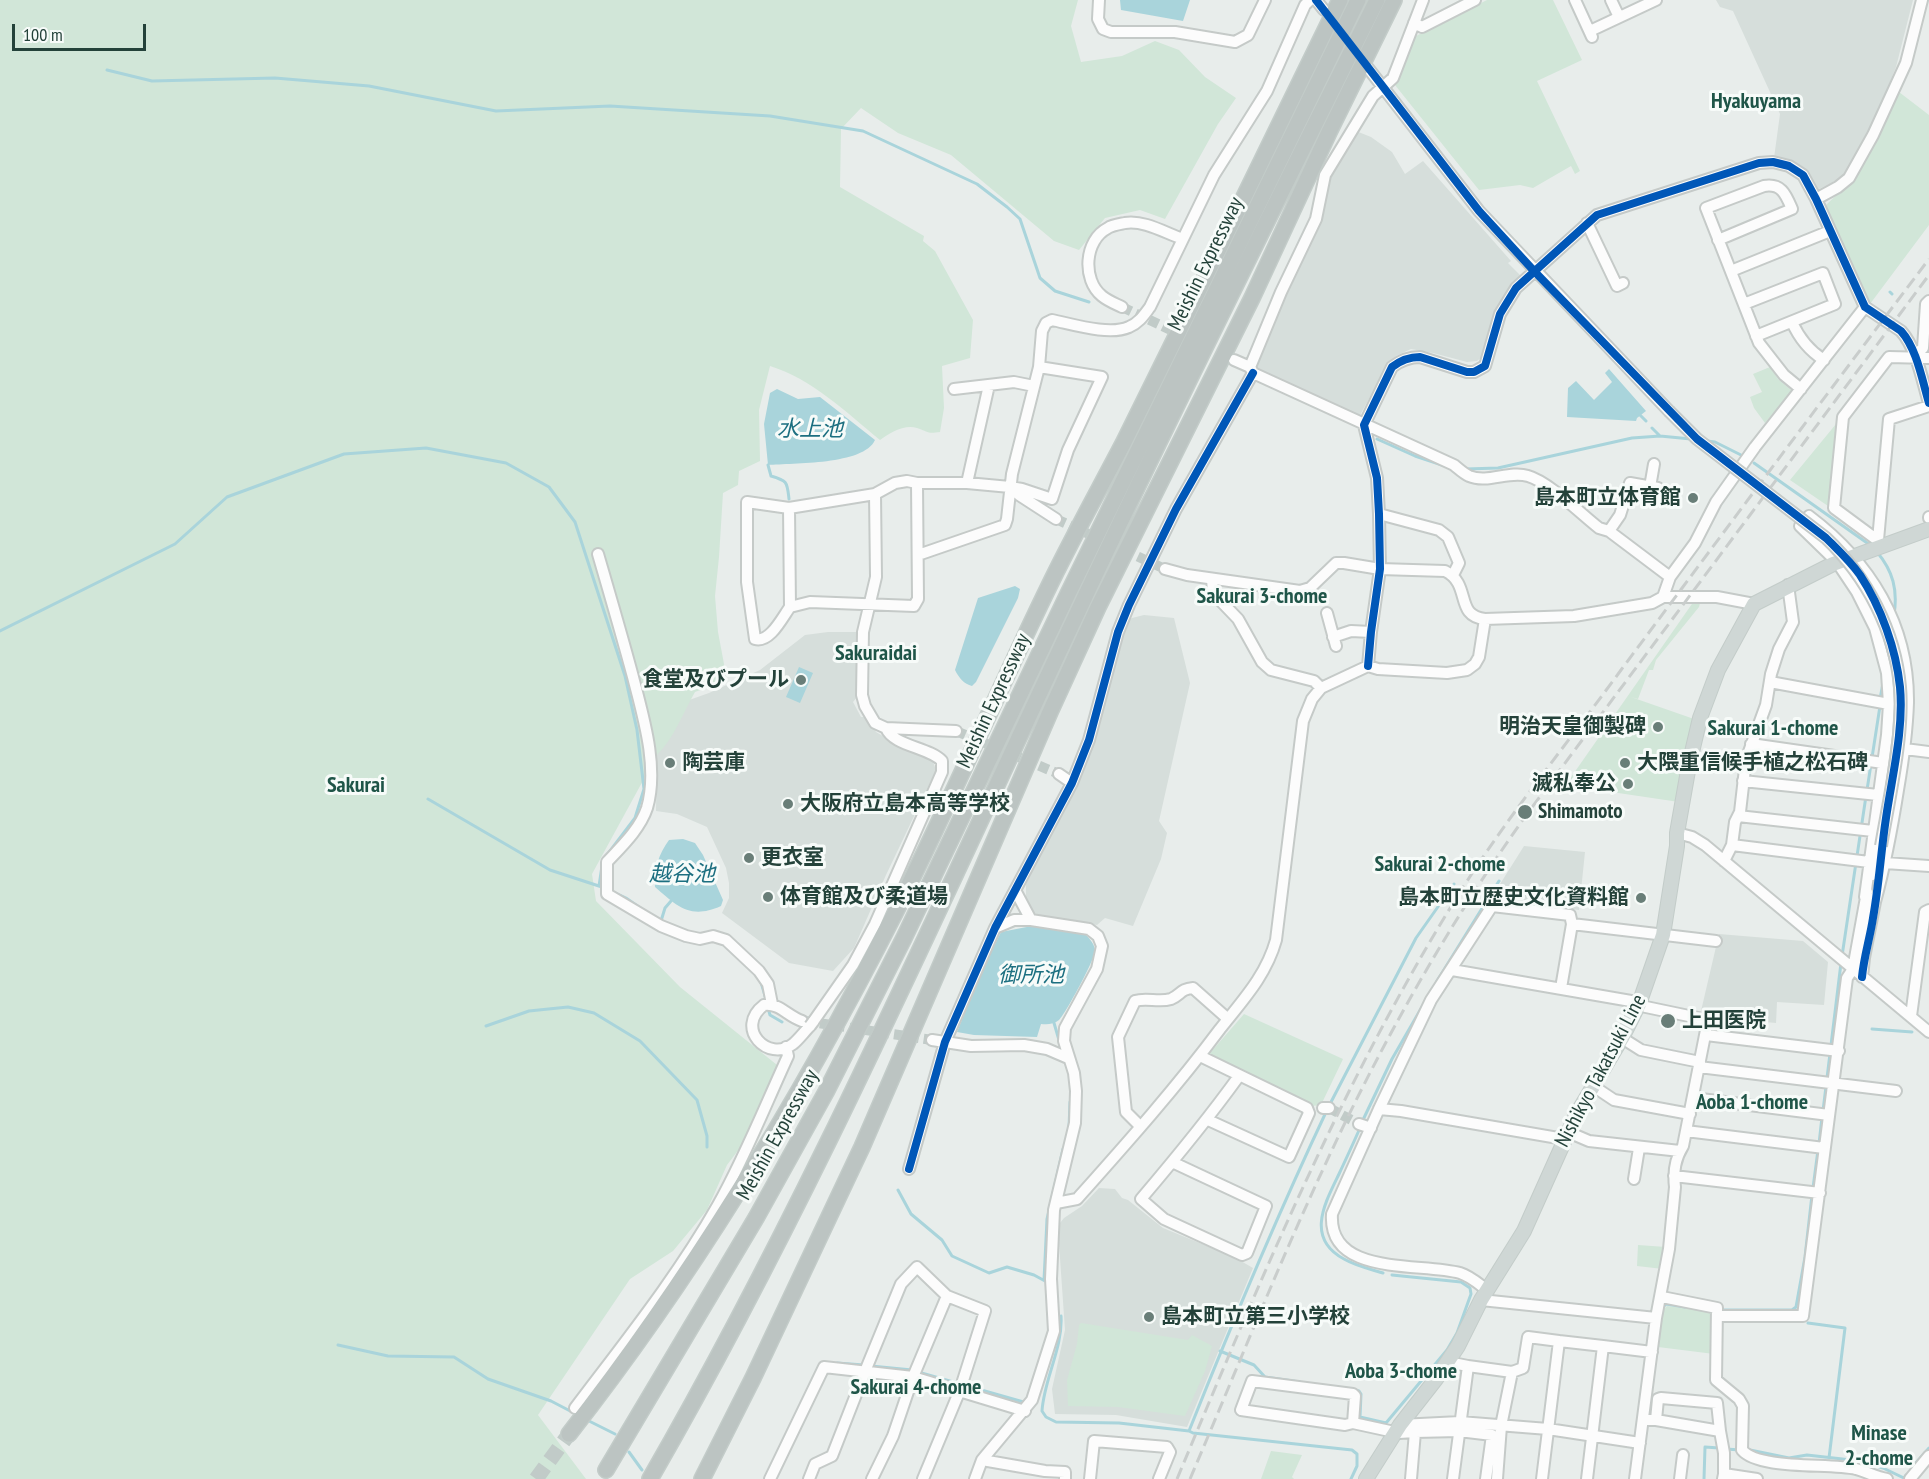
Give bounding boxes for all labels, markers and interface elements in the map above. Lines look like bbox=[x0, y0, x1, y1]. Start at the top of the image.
scale bar bbox=[15, 12, 148, 50]
text: 100 m bbox=[23, 23, 63, 46]
district label: Hyakuyama bbox=[1711, 89, 1801, 115]
street label: Meishin Expressway bbox=[1163, 193, 1249, 335]
water label: 水上池 bbox=[777, 417, 843, 443]
place label: 島本町立体育館 bbox=[1534, 485, 1681, 511]
marker: 島本町立体育館 bbox=[1686, 491, 1700, 505]
district label: Sakurai 3-chome bbox=[1196, 584, 1328, 610]
street label: Meishin Expressway bbox=[952, 630, 1036, 772]
district label: Sakuraidai bbox=[835, 641, 917, 667]
place label: 食堂及びプール bbox=[642, 667, 789, 693]
marker: 食堂及びプール bbox=[794, 673, 808, 687]
place label: 明治天皇御製碑 bbox=[1499, 714, 1646, 740]
district label: Sakurai 1-chome bbox=[1707, 716, 1839, 742]
marker: 明治天皇御製碑 bbox=[1651, 720, 1665, 734]
place label: 陶芸庫 bbox=[682, 750, 745, 776]
place label: 大隈重信候手植之松石碑 bbox=[1637, 750, 1868, 776]
marker: 陶芸庫 bbox=[663, 756, 677, 770]
marker: 大隈重信候手植之松石碑 bbox=[1618, 756, 1632, 770]
place label: 滅私奉公 bbox=[1532, 771, 1616, 797]
district label: Sakurai bbox=[327, 773, 385, 799]
marker: 滅私奉公 bbox=[1621, 777, 1635, 791]
place label: 大阪府立島本高等学校 bbox=[800, 791, 1010, 817]
marker: 大阪府立島本高等学校 bbox=[781, 797, 795, 811]
place label: Shimamoto bbox=[1538, 799, 1623, 825]
marker: Shimamoto bbox=[1516, 803, 1534, 821]
place label: 更衣室 bbox=[761, 845, 824, 871]
marker: 更衣室 bbox=[742, 851, 756, 865]
district label: Sakurai 2-chome bbox=[1374, 852, 1506, 878]
water label: 越谷池 bbox=[649, 862, 715, 888]
place label: 体育館及び柔道場 bbox=[780, 884, 948, 910]
place label: 島本町立歴史文化資料館 bbox=[1398, 885, 1629, 911]
marker: 体育館及び柔道場 bbox=[761, 890, 775, 904]
marker: 島本町立歴史文化資料館 bbox=[1634, 891, 1648, 905]
water label: 御所池 bbox=[998, 963, 1064, 989]
street label: Nishikyo Takatsuki Line bbox=[1550, 990, 1652, 1152]
place label: 上田医院 bbox=[1682, 1008, 1766, 1034]
marker: 上田医院 bbox=[1659, 1012, 1677, 1030]
street label: Meishin Expressway bbox=[732, 1065, 824, 1205]
district label: Aoba 1-chome bbox=[1696, 1090, 1808, 1116]
place label: 島本町立第三小学校 bbox=[1161, 1304, 1350, 1330]
marker: 島本町立第三小学校 bbox=[1142, 1310, 1156, 1324]
district label: Aoba 3-chome bbox=[1345, 1359, 1457, 1385]
district label: Sakurai 4-chome bbox=[850, 1375, 982, 1401]
district label: Minase 2-chome bbox=[1845, 1421, 1913, 1472]

